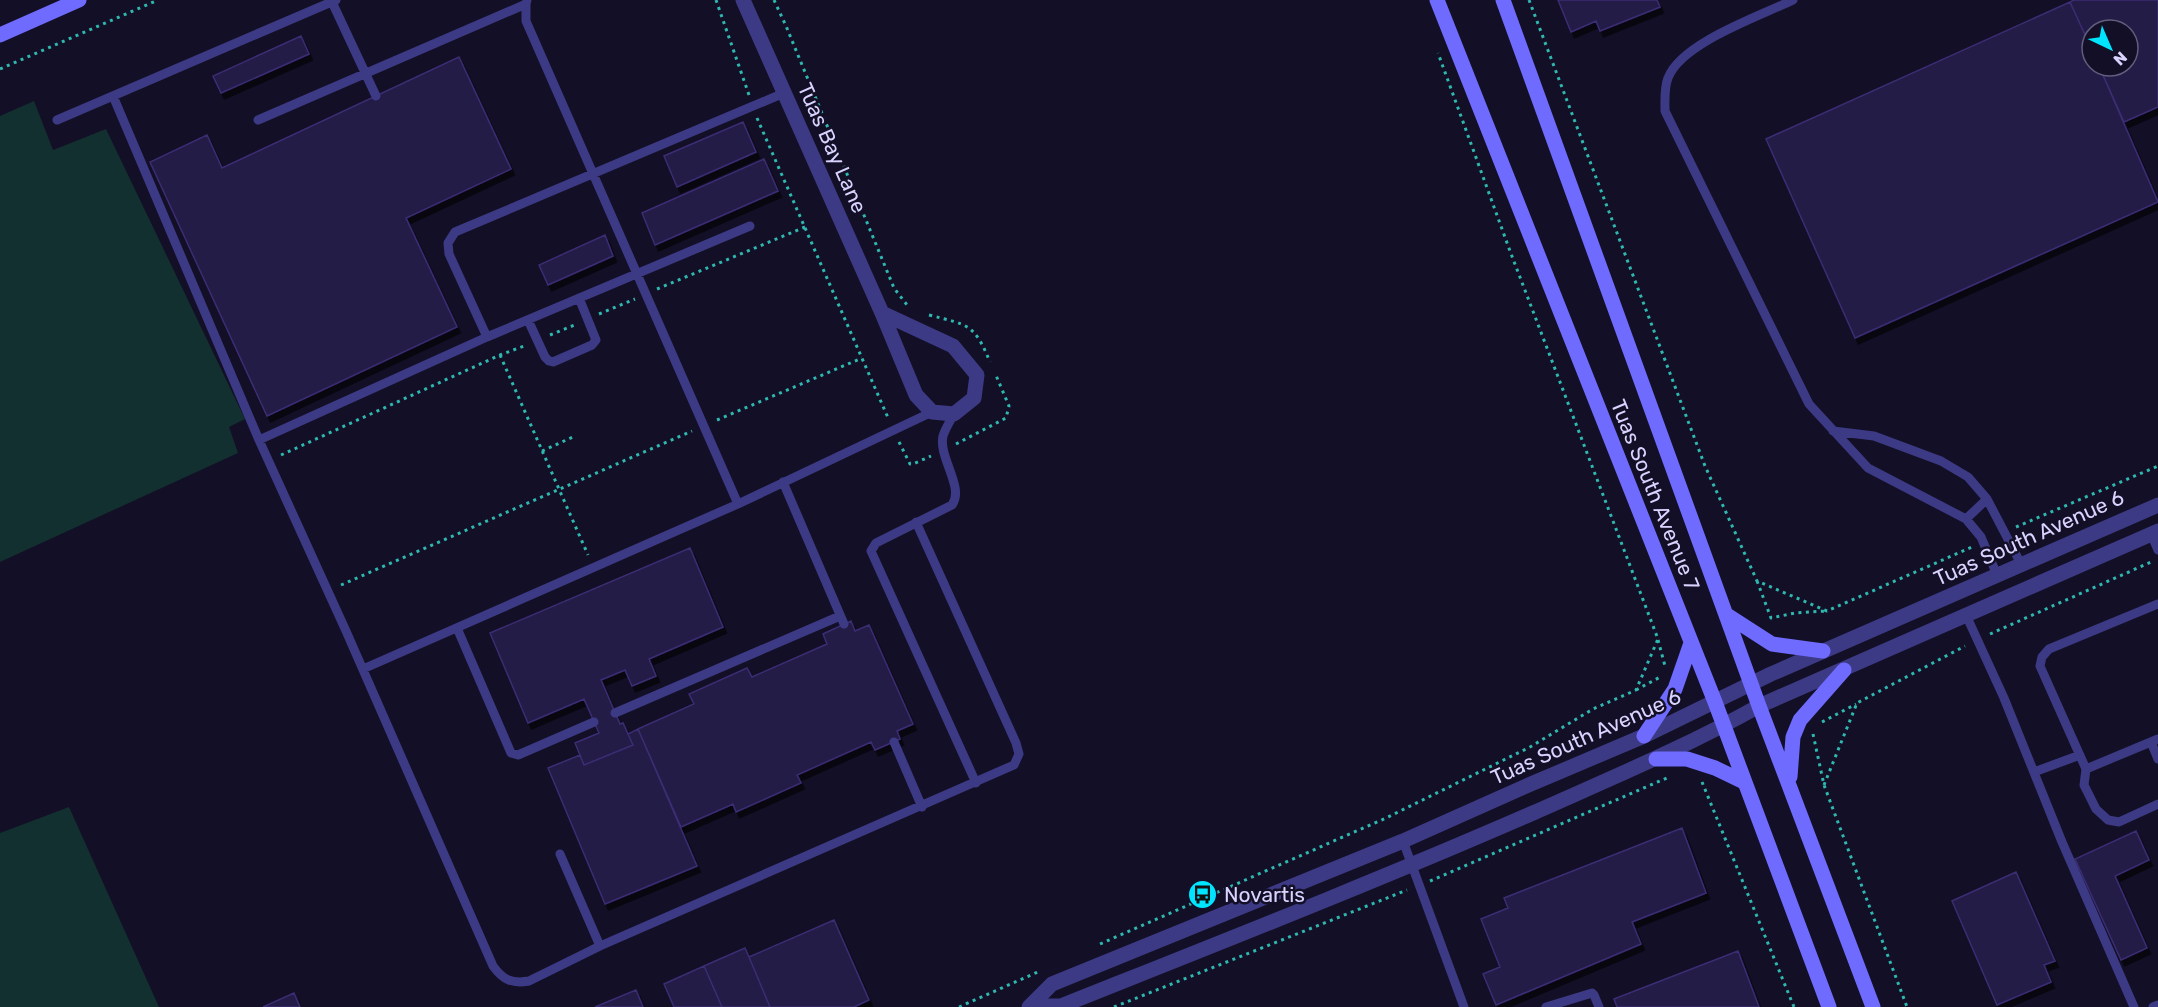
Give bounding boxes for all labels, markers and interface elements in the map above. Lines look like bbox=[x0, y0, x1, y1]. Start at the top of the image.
north arrow bbox=[2080, 18, 2140, 78]
text: N bbox=[2109, 48, 2131, 69]
street label: Tuas Bay Lane bbox=[793, 79, 872, 217]
street label: Tuas South Avenue 7 bbox=[1606, 396, 1705, 594]
street label: Tuas South Avenue 6 bbox=[1930, 484, 2128, 591]
street label: Tuas South Avenue 6 bbox=[1487, 683, 1685, 790]
bus stop icon: Novartis bbox=[1187, 879, 1219, 911]
place label: Novartis bbox=[1224, 882, 1305, 907]

